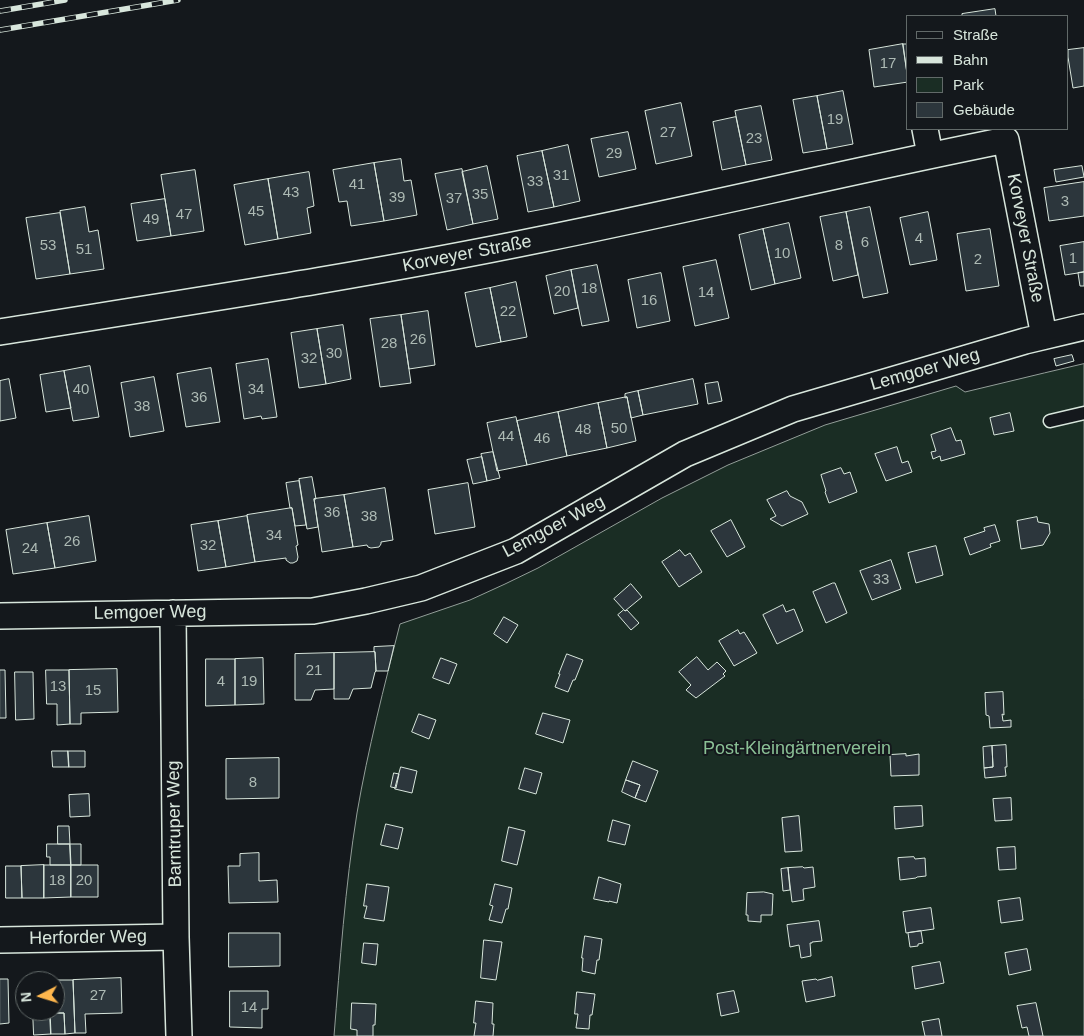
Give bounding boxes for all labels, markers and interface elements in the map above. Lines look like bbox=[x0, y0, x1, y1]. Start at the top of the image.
legend bbox=[906, 15, 1069, 130]
text: Straße bbox=[953, 26, 998, 43]
text: Bahn bbox=[953, 51, 988, 68]
house number: 17 bbox=[880, 55, 896, 73]
text: Park bbox=[953, 76, 984, 93]
text: Gebäude bbox=[953, 101, 1015, 118]
house number: 19 bbox=[827, 111, 843, 129]
house number: 27 bbox=[660, 124, 676, 142]
house number: 23 bbox=[746, 130, 762, 148]
house number: 29 bbox=[606, 145, 622, 163]
house number: 31 bbox=[553, 167, 569, 185]
street label: Korveyer Straße bbox=[1002, 172, 1048, 304]
house number: 33 bbox=[527, 173, 543, 191]
house number: 41 bbox=[349, 176, 365, 194]
house number: 43 bbox=[283, 184, 299, 202]
house number: 35 bbox=[472, 186, 488, 204]
house number: 39 bbox=[389, 189, 405, 207]
house number: 37 bbox=[446, 190, 462, 208]
house number: 3 bbox=[1061, 193, 1069, 211]
house number: 45 bbox=[248, 203, 264, 221]
house number: 47 bbox=[176, 206, 192, 224]
house number: 49 bbox=[143, 211, 159, 229]
house number: 4 bbox=[915, 230, 923, 248]
street label: Korveyer Straße bbox=[401, 231, 533, 277]
house number: 6 bbox=[861, 234, 869, 252]
house number: 53 bbox=[40, 237, 56, 255]
house number: 8 bbox=[835, 237, 843, 255]
house number: 51 bbox=[76, 241, 92, 259]
house number: 10 bbox=[774, 245, 790, 263]
house number: 1 bbox=[1069, 250, 1077, 268]
house number: 2 bbox=[974, 251, 982, 269]
house number: 18 bbox=[581, 280, 597, 298]
house number: 20 bbox=[554, 283, 570, 301]
house number: 14 bbox=[698, 284, 714, 302]
house number: 16 bbox=[641, 292, 657, 310]
house number: 22 bbox=[500, 303, 516, 321]
house number: 26 bbox=[410, 331, 426, 349]
house number: 28 bbox=[381, 335, 397, 353]
street label: Lemgoer Weg bbox=[868, 344, 982, 396]
house number: 30 bbox=[326, 345, 342, 363]
house number: 32 bbox=[301, 350, 317, 368]
house number: 40 bbox=[73, 381, 89, 399]
house number: 34 bbox=[248, 381, 264, 399]
house number: 36 bbox=[191, 389, 207, 407]
house number: 38 bbox=[134, 398, 150, 416]
house number: 50 bbox=[611, 420, 627, 438]
house number: 48 bbox=[575, 421, 591, 439]
house number: 44 bbox=[498, 428, 514, 446]
house number: 46 bbox=[534, 430, 550, 448]
street label: Lemgoer Weg bbox=[499, 491, 609, 563]
house number: 36 bbox=[324, 504, 340, 522]
house number: 38 bbox=[361, 508, 377, 526]
house number: 34 bbox=[266, 527, 282, 545]
house number: 26 bbox=[64, 533, 80, 551]
house number: 32 bbox=[200, 537, 216, 555]
house number: 24 bbox=[22, 540, 38, 558]
house number: 33 bbox=[873, 571, 889, 589]
street label: Lemgoer Weg bbox=[93, 601, 207, 625]
house number: 21 bbox=[306, 662, 322, 680]
house number: 4 bbox=[217, 673, 225, 691]
house number: 19 bbox=[241, 673, 257, 691]
house number: 13 bbox=[50, 678, 66, 696]
house number: 15 bbox=[85, 682, 101, 700]
park label: Post-Kleingärtnerverein bbox=[703, 738, 891, 760]
street label: Barntruper Weg bbox=[163, 760, 187, 888]
house number: 8 bbox=[249, 774, 257, 792]
house number: 18 bbox=[49, 872, 65, 890]
house number: 20 bbox=[76, 872, 92, 890]
street label: Herforder Weg bbox=[29, 926, 147, 950]
north arrow bbox=[15, 971, 65, 1021]
house number: 27 bbox=[90, 987, 106, 1005]
text: N bbox=[18, 991, 34, 1003]
house number: 14 bbox=[241, 999, 257, 1017]

